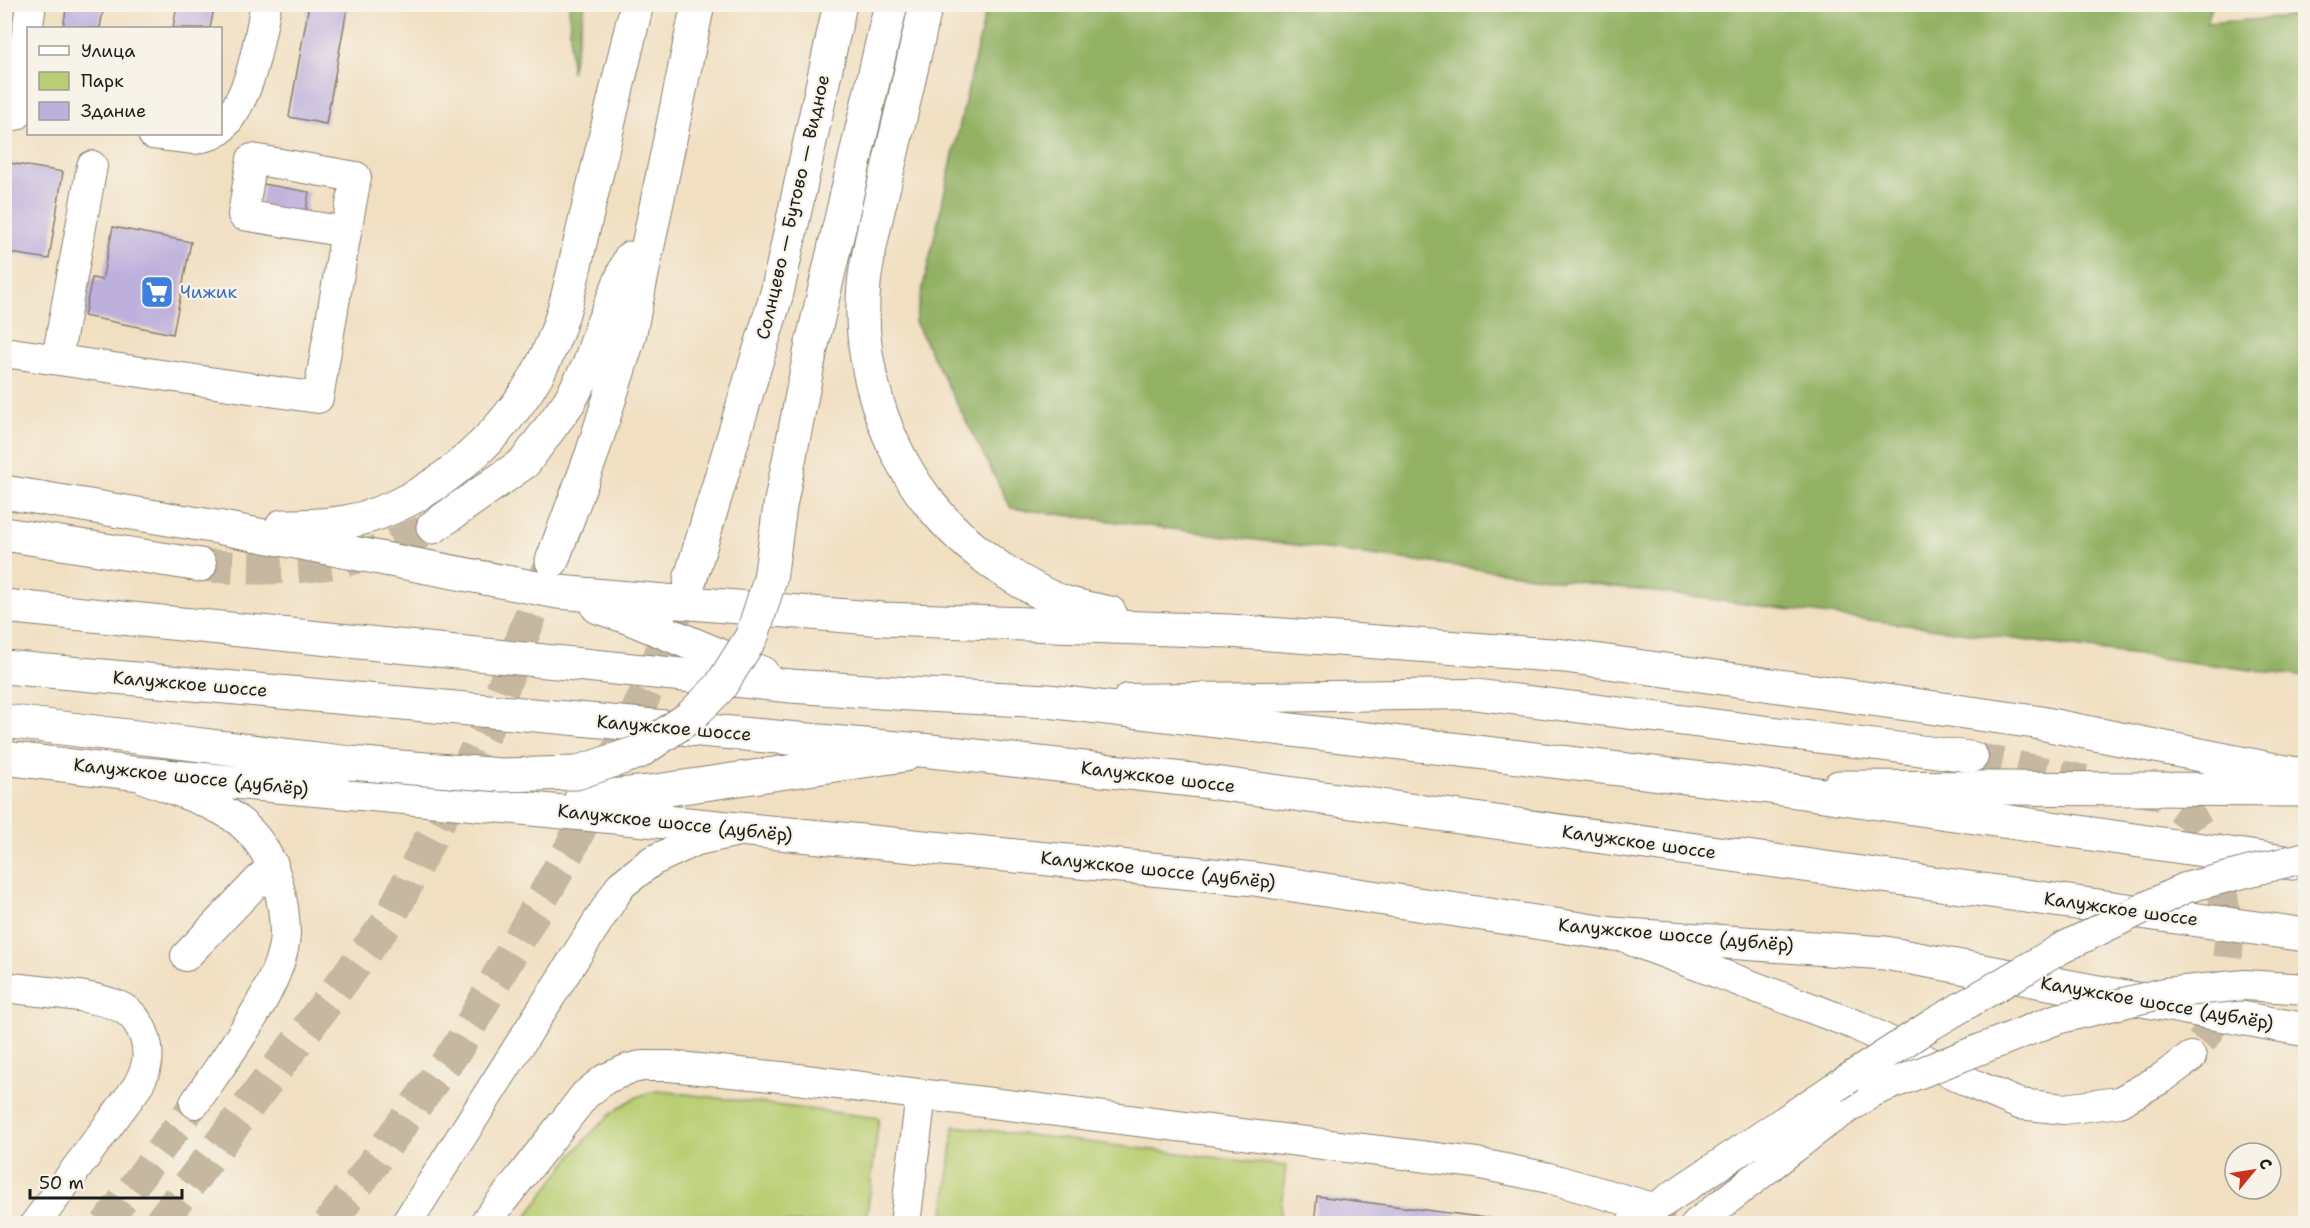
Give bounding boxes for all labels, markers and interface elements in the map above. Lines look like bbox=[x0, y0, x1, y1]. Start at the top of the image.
legend bbox=[27, 27, 222, 135]
text: Улица bbox=[81, 39, 135, 63]
text: Парк bbox=[81, 69, 124, 93]
street label: Солнцево — Бутово — Видное bbox=[751, 72, 835, 342]
text: Здание bbox=[81, 99, 146, 123]
supermarket icon: Чижик bbox=[139, 274, 175, 310]
place label: Чижик bbox=[180, 280, 238, 304]
street label: Калужское шоссе bbox=[112, 665, 268, 703]
street label: Калужское шоссе bbox=[596, 709, 752, 747]
street label: Калужское шоссе (дублёр) bbox=[72, 753, 310, 801]
street label: Калужское шоссе bbox=[1079, 756, 1237, 798]
street label: Калужское шоссе (дублёр) bbox=[556, 799, 794, 847]
street label: Калужское шоссе bbox=[1560, 819, 1718, 865]
street label: Калужское шоссе (дублёр) bbox=[1039, 846, 1277, 894]
street label: Калужское шоссе bbox=[2042, 886, 2200, 932]
street label: Калужское шоссе (дублёр) bbox=[1557, 913, 1795, 957]
street label: Калужское шоссе (дублёр) bbox=[2039, 971, 2275, 1035]
north arrow bbox=[2223, 1141, 2283, 1201]
text: С bbox=[2254, 1154, 2277, 1173]
scale bar bbox=[30, 1162, 182, 1200]
text: 50 m bbox=[39, 1171, 84, 1195]

